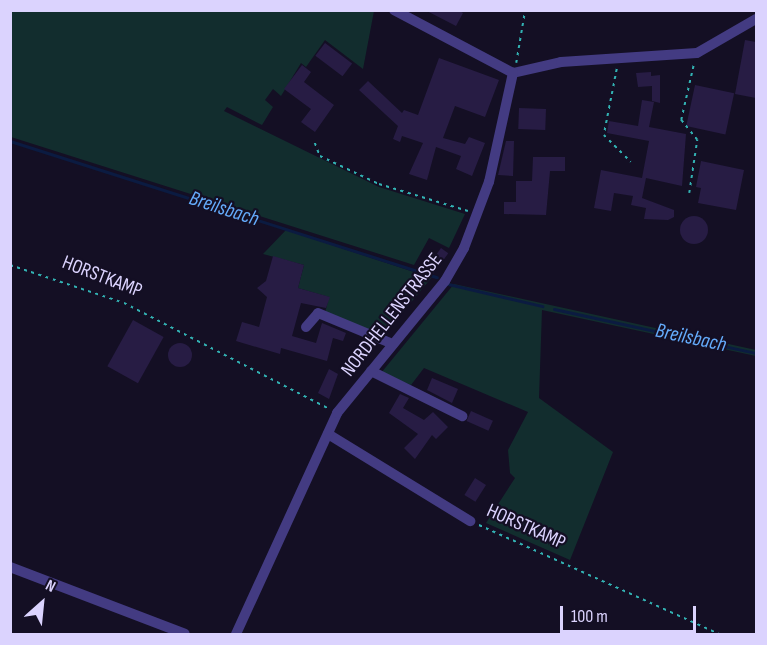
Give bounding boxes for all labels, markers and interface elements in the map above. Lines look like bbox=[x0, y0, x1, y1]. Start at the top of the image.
water label: Breilsbach bbox=[186, 186, 262, 232]
street label: NORDHELLENSTRASSE bbox=[336, 249, 448, 381]
street label: HORSTKAMP bbox=[59, 251, 145, 303]
water label: Breilsbach bbox=[653, 318, 729, 358]
street label: HORSTKAMP bbox=[483, 499, 569, 555]
north arrow bbox=[12, 573, 72, 633]
text: N bbox=[42, 576, 59, 597]
scale bar bbox=[563, 594, 700, 632]
text: 100 m bbox=[571, 606, 608, 627]

